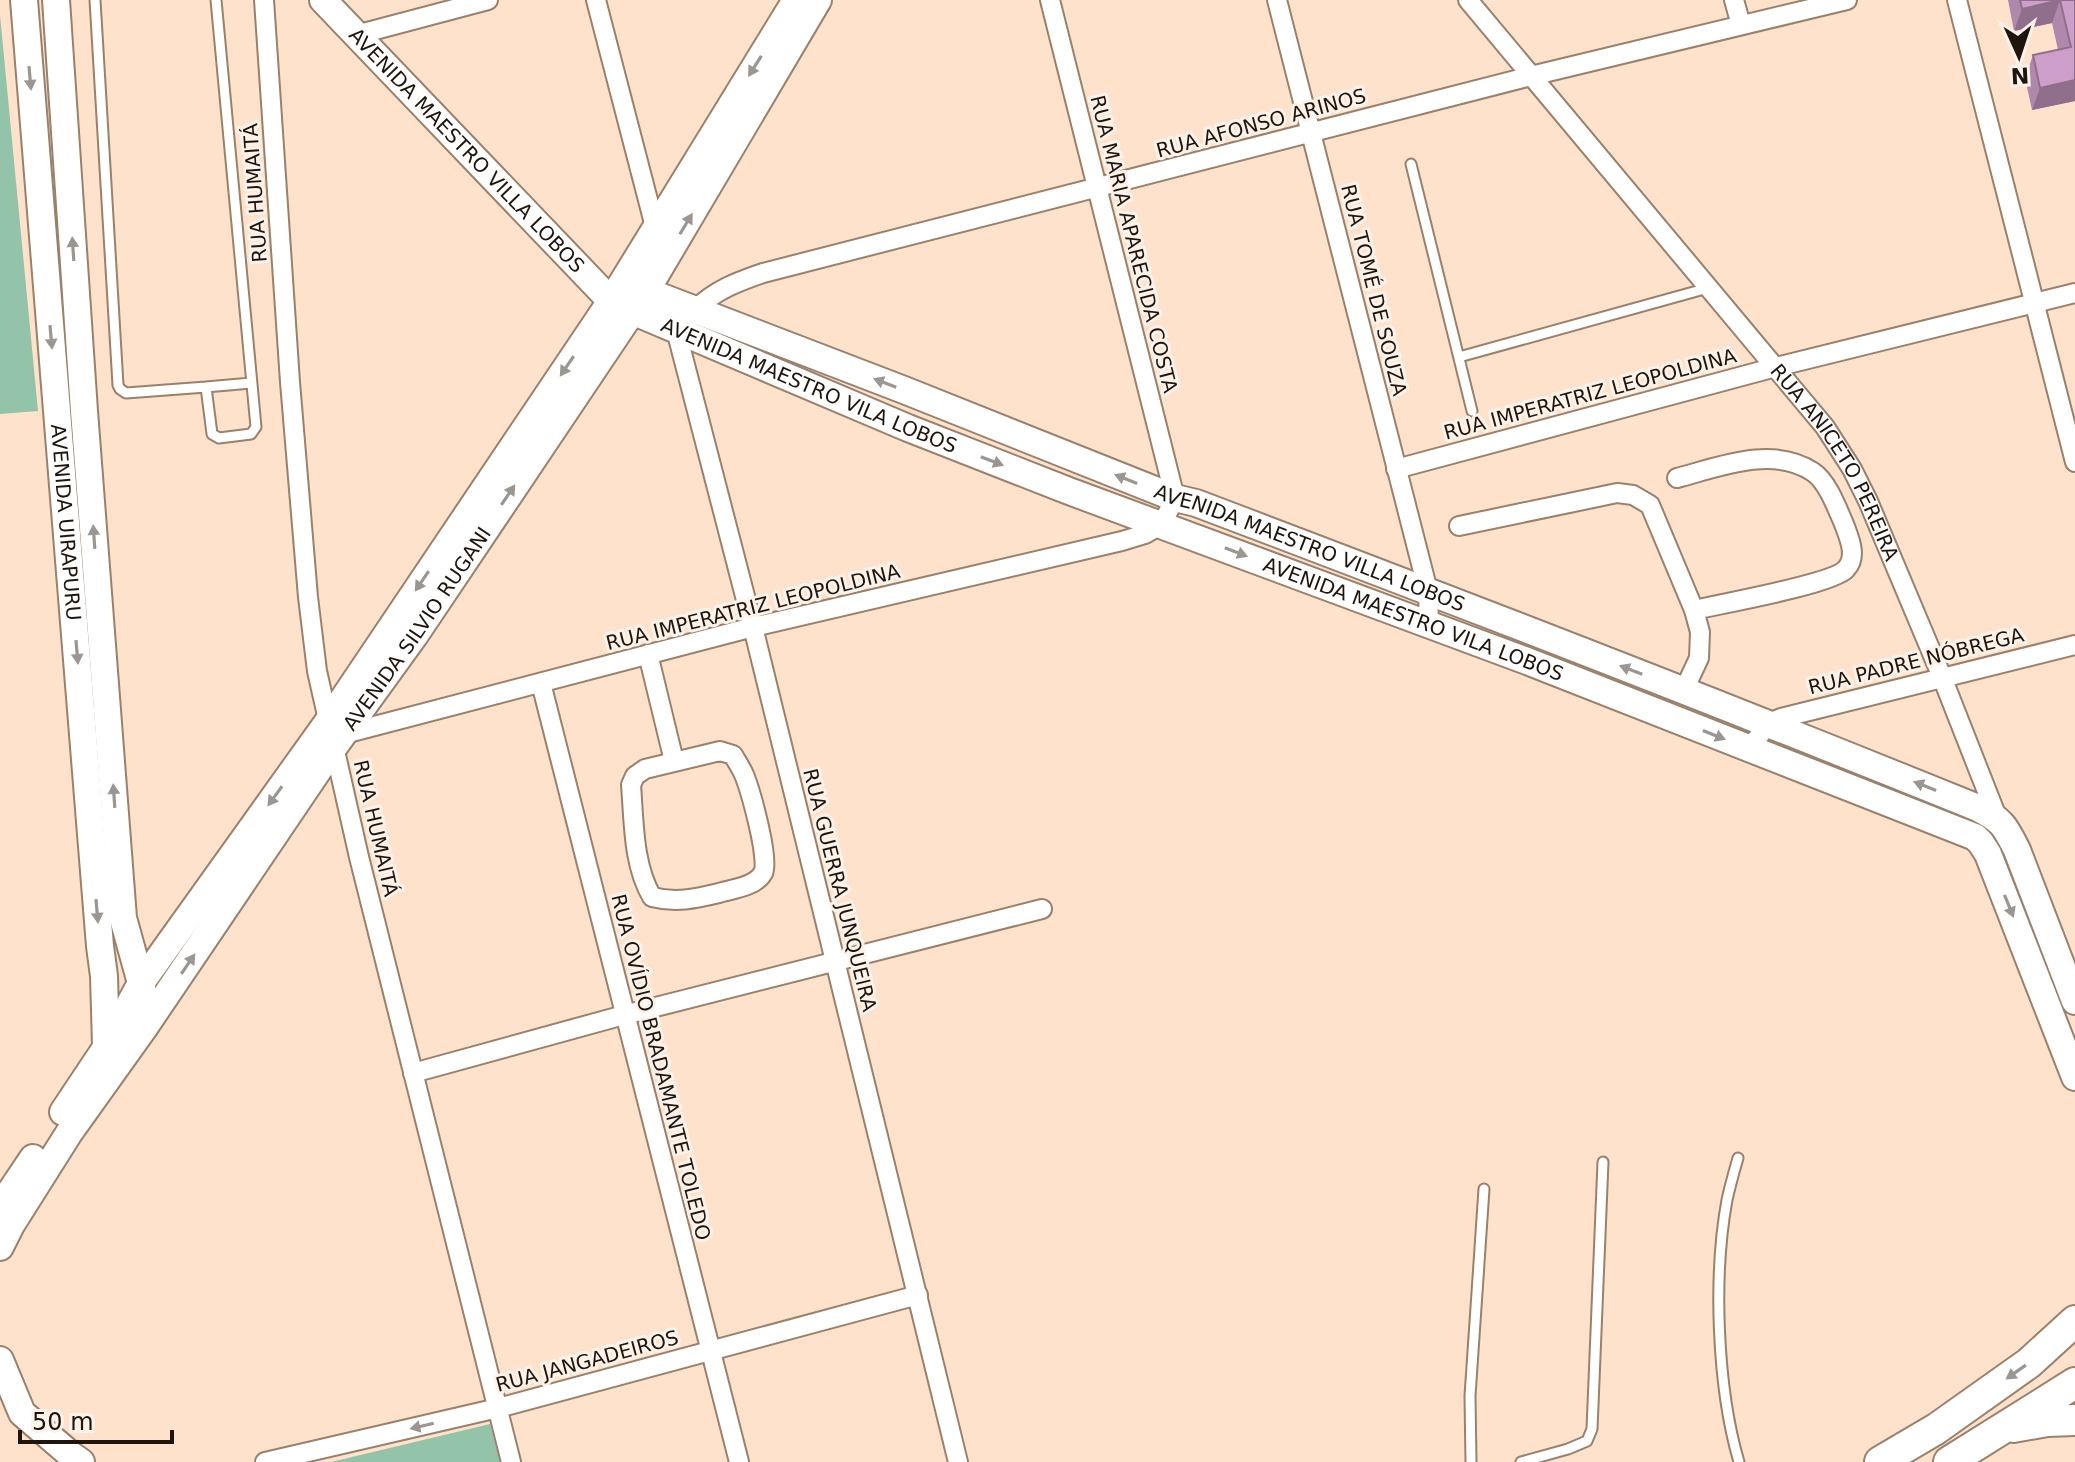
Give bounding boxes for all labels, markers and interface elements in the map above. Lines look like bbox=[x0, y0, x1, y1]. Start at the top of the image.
north arrow bbox=[1979, 16, 2059, 96]
street label: AVENIDA MAESTRO VILLA LOBOS bbox=[344, 23, 589, 278]
one-way arrow bbox=[749, 55, 763, 77]
text: N bbox=[2010, 63, 2030, 88]
one-way arrow bbox=[24, 66, 37, 91]
street label: RUA AFONSO ARINOS bbox=[1154, 83, 1368, 163]
street label: RUA MARIA APARECIDA COSTA bbox=[1085, 93, 1183, 396]
street label: RUA HUMAITÁ bbox=[238, 122, 272, 263]
street label: RUA TOMÉ DE SOUZA bbox=[1336, 182, 1412, 399]
one-way arrow bbox=[679, 213, 693, 235]
one-way arrow bbox=[66, 236, 79, 261]
street label: AVENIDA MAESTRO VILA LOBOS bbox=[658, 313, 960, 458]
one-way arrow bbox=[45, 325, 58, 350]
street label: RUA IMPERATRIZ LEOPOLDINA bbox=[1441, 343, 1739, 445]
one-way arrow bbox=[560, 355, 575, 376]
street label: RUA ANICETO PEREIRA bbox=[1765, 359, 1904, 565]
one-way arrow bbox=[873, 376, 897, 389]
street label: AVENIDA UIRAPURU bbox=[46, 423, 86, 622]
one-way arrow bbox=[980, 455, 1004, 468]
one-way arrow bbox=[1114, 472, 1138, 485]
street label: AVENIDA MAESTRO VILLA LOBOS bbox=[1151, 479, 1468, 616]
one-way arrow bbox=[501, 485, 516, 506]
street label: AVENIDA SILVIO RUGANI bbox=[338, 522, 496, 735]
one-way arrow bbox=[87, 524, 100, 549]
one-way arrow bbox=[1224, 546, 1248, 559]
street label: AVENIDA MAESTRO VILA LOBOS bbox=[1260, 552, 1567, 686]
street label: RUA IMPERATRIZ LEOPOLDINA bbox=[604, 559, 903, 655]
one-way arrow bbox=[415, 571, 430, 592]
street label: RUA PADRE NÓBREGA bbox=[1806, 622, 2027, 699]
one-way arrow bbox=[70, 640, 83, 665]
one-way arrow bbox=[1619, 663, 1643, 676]
one-way arrow bbox=[1702, 729, 1726, 742]
street label: RUA HUMAITÁ bbox=[349, 757, 403, 899]
street label: RUA GUERRA JUNQUEIRA bbox=[798, 766, 882, 1014]
one-way arrow bbox=[1913, 779, 1937, 792]
one-way arrow bbox=[107, 783, 120, 808]
one-way arrow bbox=[268, 785, 283, 806]
street label: RUA OVÍDIO BRADAMANTE TOLEDO bbox=[606, 891, 716, 1243]
one-way arrow bbox=[2002, 894, 2015, 918]
one-way arrow bbox=[91, 899, 104, 924]
one-way arrow bbox=[180, 953, 194, 975]
street label: RUA JANGADEIROS bbox=[493, 1325, 681, 1397]
one-way arrow bbox=[2005, 1364, 2027, 1380]
scale bar bbox=[20, 1394, 172, 1444]
text: 50 m bbox=[32, 1408, 94, 1436]
one-way arrow bbox=[409, 1420, 434, 1433]

